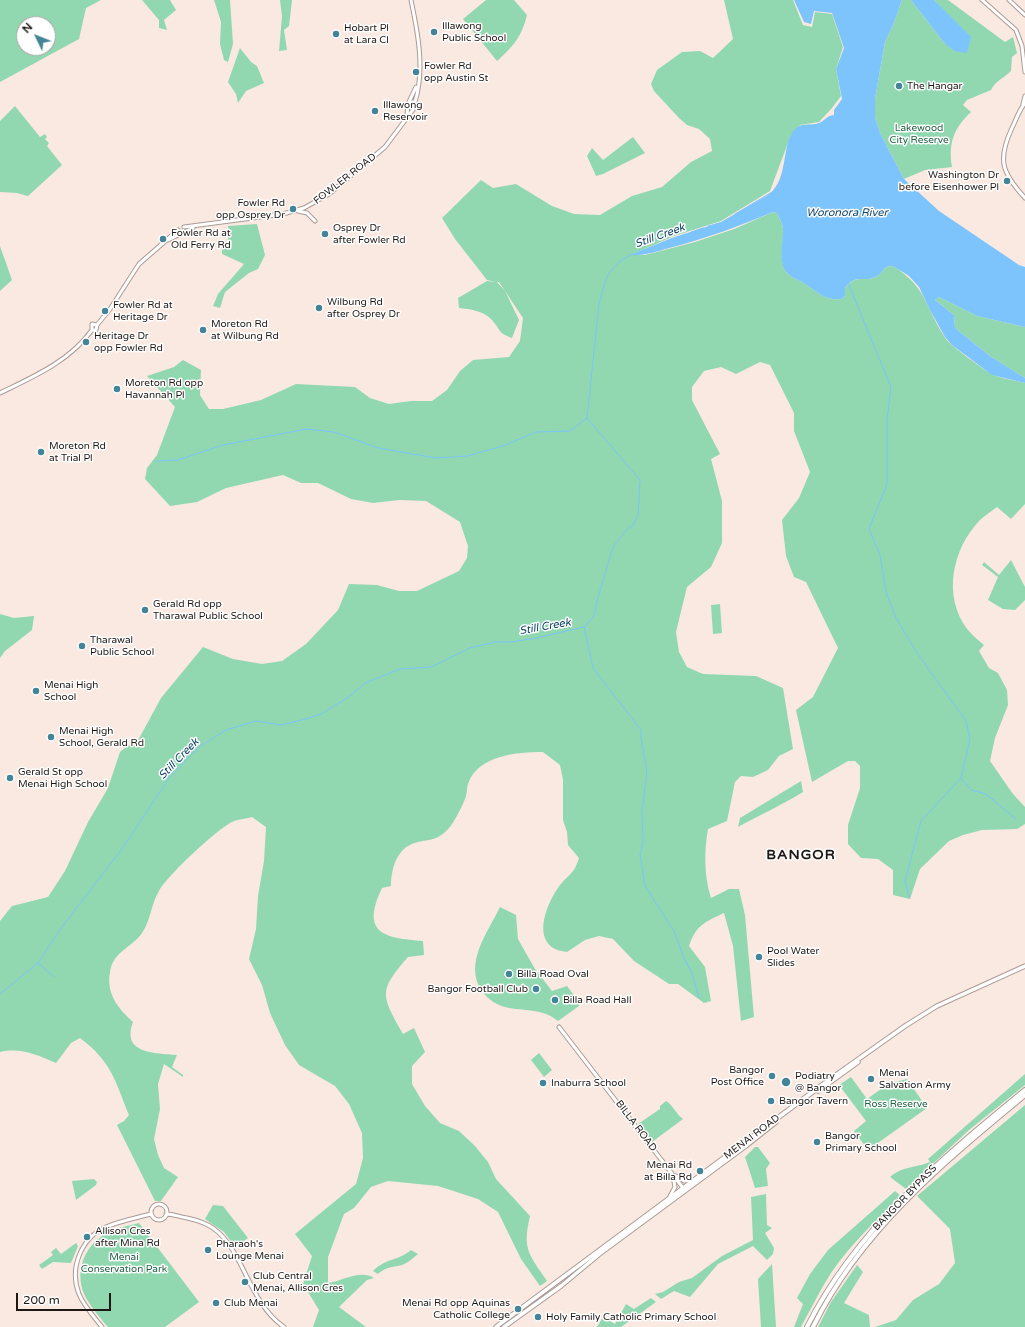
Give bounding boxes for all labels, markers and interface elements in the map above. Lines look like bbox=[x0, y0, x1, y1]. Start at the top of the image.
north arrow bbox=[16, 16, 56, 56]
text: N bbox=[20, 20, 35, 36]
place label: Illawong Public School bbox=[442, 20, 506, 44]
place label: Hobart Pl at Lara Cl bbox=[344, 22, 389, 46]
marker: Illawong Public School bbox=[429, 27, 439, 37]
marker: Hobart Pl at Lara Cl bbox=[331, 29, 341, 39]
place label: Fowler Rd opp Austin St bbox=[424, 60, 488, 84]
marker: Fowler Rd opp Austin St bbox=[411, 67, 421, 77]
place label: The Hangar bbox=[907, 80, 962, 92]
marker: The Hangar bbox=[894, 81, 904, 91]
place label: Illawong Reservoir bbox=[383, 99, 428, 122]
marker: Illawong Reservoir bbox=[370, 106, 380, 116]
park label: Lakewood City Reserve bbox=[889, 122, 949, 146]
street label: FOWLER ROAD bbox=[311, 151, 379, 207]
place label: Washington Dr before Eisenhower Pl bbox=[899, 169, 999, 192]
marker: Washington Dr before Eisenhower Pl bbox=[1002, 176, 1012, 186]
place label: Fowler Rd opp Osprey Dr bbox=[216, 197, 285, 220]
marker: Fowler Rd opp Osprey Dr bbox=[288, 204, 298, 214]
water label: Woronora River bbox=[806, 206, 888, 220]
water label: Still Creek bbox=[633, 221, 687, 251]
place label: Osprey Dr after Fowler Rd bbox=[333, 222, 406, 246]
place label: Fowler Rd at Old Ferry Rd bbox=[171, 227, 231, 250]
marker: Osprey Dr after Fowler Rd bbox=[320, 229, 330, 239]
marker: Fowler Rd at Old Ferry Rd bbox=[158, 234, 168, 244]
place label: Wilbung Rd after Osprey Dr bbox=[327, 296, 400, 320]
place label: Fowler Rd at Heritage Dr bbox=[113, 299, 173, 322]
marker: Wilbung Rd after Osprey Dr bbox=[314, 303, 324, 313]
marker: Fowler Rd at Heritage Dr bbox=[100, 306, 110, 316]
place label: Moreton Rd at Wilbung Rd bbox=[211, 318, 279, 342]
marker: Moreton Rd at Wilbung Rd bbox=[198, 325, 208, 335]
place label: Heritage Dr opp Fowler Rd bbox=[94, 330, 163, 354]
marker: Heritage Dr opp Fowler Rd bbox=[81, 337, 91, 347]
place label: Moreton Rd opp Havannah Pl bbox=[125, 377, 203, 400]
marker: Moreton Rd opp Havannah Pl bbox=[112, 384, 122, 394]
place label: Moreton Rd at Trial Pl bbox=[49, 440, 106, 464]
marker: Moreton Rd at Trial Pl bbox=[36, 447, 46, 457]
place label: Gerald Rd opp Tharawal Public School bbox=[153, 598, 263, 622]
marker: Gerald Rd opp Tharawal Public School bbox=[140, 605, 150, 615]
water label: Still Creek bbox=[518, 616, 572, 638]
place label: Tharawal Public School bbox=[90, 634, 154, 658]
marker: Tharawal Public School bbox=[77, 641, 87, 651]
place label: Menai High School bbox=[44, 679, 98, 702]
marker: Menai High School bbox=[31, 686, 41, 696]
place label: Menai High School, Gerald Rd bbox=[59, 725, 144, 748]
marker: Menai High School, Gerald Rd bbox=[46, 732, 56, 742]
water label: Still Creek bbox=[156, 736, 202, 782]
place label: Gerald St opp Menai High School bbox=[18, 766, 107, 790]
marker: Gerald St opp Menai High School bbox=[5, 773, 15, 783]
district label: BANGOR bbox=[766, 847, 836, 863]
place label: Pool Water Slides bbox=[767, 945, 819, 968]
marker: Pool Water Slides bbox=[754, 952, 764, 962]
place label: Billa Road Oval bbox=[517, 968, 589, 980]
marker: Billa Road Oval bbox=[504, 969, 514, 979]
place label: Bangor Football Club bbox=[428, 983, 528, 995]
marker: Bangor Football Club bbox=[531, 984, 541, 994]
place label: Billa Road Hall bbox=[563, 994, 631, 1006]
marker: Billa Road Hall bbox=[550, 995, 560, 1005]
place label: Bangor Post Office bbox=[711, 1064, 764, 1088]
place label: Menai Salvation Army bbox=[879, 1067, 951, 1090]
place label: Podiatry @ Bangor bbox=[795, 1070, 841, 1094]
marker: Bangor Post Office bbox=[767, 1071, 777, 1081]
marker: Menai Salvation Army bbox=[866, 1074, 876, 1084]
marker: Podiatry @ Bangor bbox=[780, 1076, 792, 1088]
place label: Inaburra School bbox=[551, 1077, 626, 1089]
marker: Inaburra School bbox=[538, 1078, 548, 1088]
place label: Bangor Tavern bbox=[779, 1095, 848, 1107]
marker: Bangor Tavern bbox=[766, 1096, 776, 1106]
street label: BILLA ROAD bbox=[613, 1098, 659, 1154]
park label: Ross Reserve bbox=[864, 1098, 928, 1110]
street label: MENAI ROAD bbox=[722, 1112, 782, 1162]
place label: Bangor Primary School bbox=[825, 1130, 897, 1154]
marker: Bangor Primary School bbox=[812, 1137, 822, 1147]
place label: Menai Rd at Billa Rd bbox=[644, 1159, 692, 1182]
street label: BANGOR BYPASS bbox=[870, 1163, 940, 1233]
marker: Menai Rd at Billa Rd bbox=[695, 1166, 705, 1176]
place label: Allison Cres after Mina Rd bbox=[95, 1225, 160, 1248]
marker: Allison Cres after Mina Rd bbox=[82, 1232, 92, 1242]
place label: Pharaoh's Lounge Menai bbox=[216, 1238, 284, 1262]
marker: Pharaoh's Lounge Menai bbox=[203, 1245, 213, 1255]
park label: Menai Conservation Park bbox=[81, 1251, 167, 1274]
place label: Club Central Menai, Allison Cres bbox=[253, 1270, 343, 1294]
marker: Club Central Menai, Allison Cres bbox=[240, 1277, 250, 1287]
scale bar bbox=[18, 1285, 113, 1311]
text: 200 m bbox=[23, 1293, 60, 1307]
place label: Club Menai bbox=[224, 1297, 278, 1309]
place label: Menai Rd opp Aquinas Catholic College bbox=[402, 1297, 510, 1320]
marker: Club Menai bbox=[211, 1298, 221, 1308]
marker: Menai Rd opp Aquinas Catholic College bbox=[513, 1304, 523, 1314]
place label: Holy Family Catholic Primary School bbox=[546, 1311, 716, 1323]
marker: Holy Family Catholic Primary School bbox=[533, 1312, 543, 1322]

